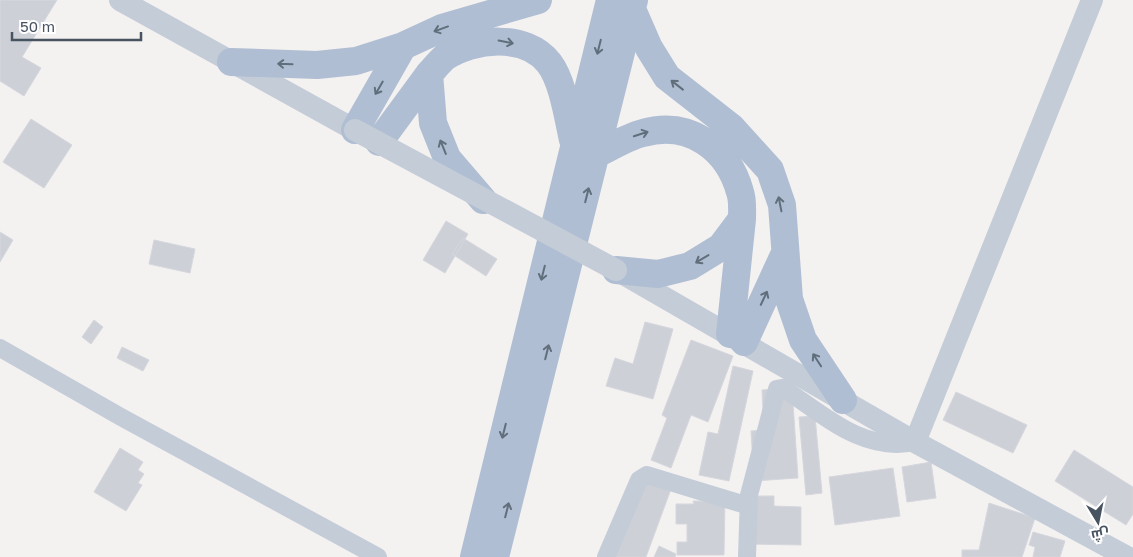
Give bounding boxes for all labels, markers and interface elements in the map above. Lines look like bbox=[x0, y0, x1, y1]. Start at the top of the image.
scale bar bbox=[12, 10, 141, 42]
text: 50 m bbox=[20, 17, 55, 35]
one-way arrow bbox=[434, 25, 449, 34]
one-way arrow bbox=[498, 38, 514, 48]
one-way arrow bbox=[593, 39, 603, 55]
one-way arrow bbox=[277, 59, 293, 68]
one-way arrow bbox=[671, 79, 684, 90]
one-way arrow bbox=[374, 80, 384, 95]
one-way arrow bbox=[633, 129, 649, 139]
one-way arrow bbox=[438, 140, 447, 155]
one-way arrow bbox=[583, 187, 592, 203]
one-way arrow bbox=[775, 197, 784, 213]
one-way arrow bbox=[695, 254, 709, 264]
one-way arrow bbox=[538, 265, 547, 281]
one-way arrow bbox=[759, 291, 769, 306]
one-way arrow bbox=[543, 345, 552, 361]
one-way arrow bbox=[811, 353, 821, 367]
one-way arrow bbox=[499, 422, 508, 438]
north arrow bbox=[1073, 497, 1123, 547]
one-way arrow bbox=[503, 502, 512, 518]
text: ش bbox=[1090, 524, 1111, 545]

